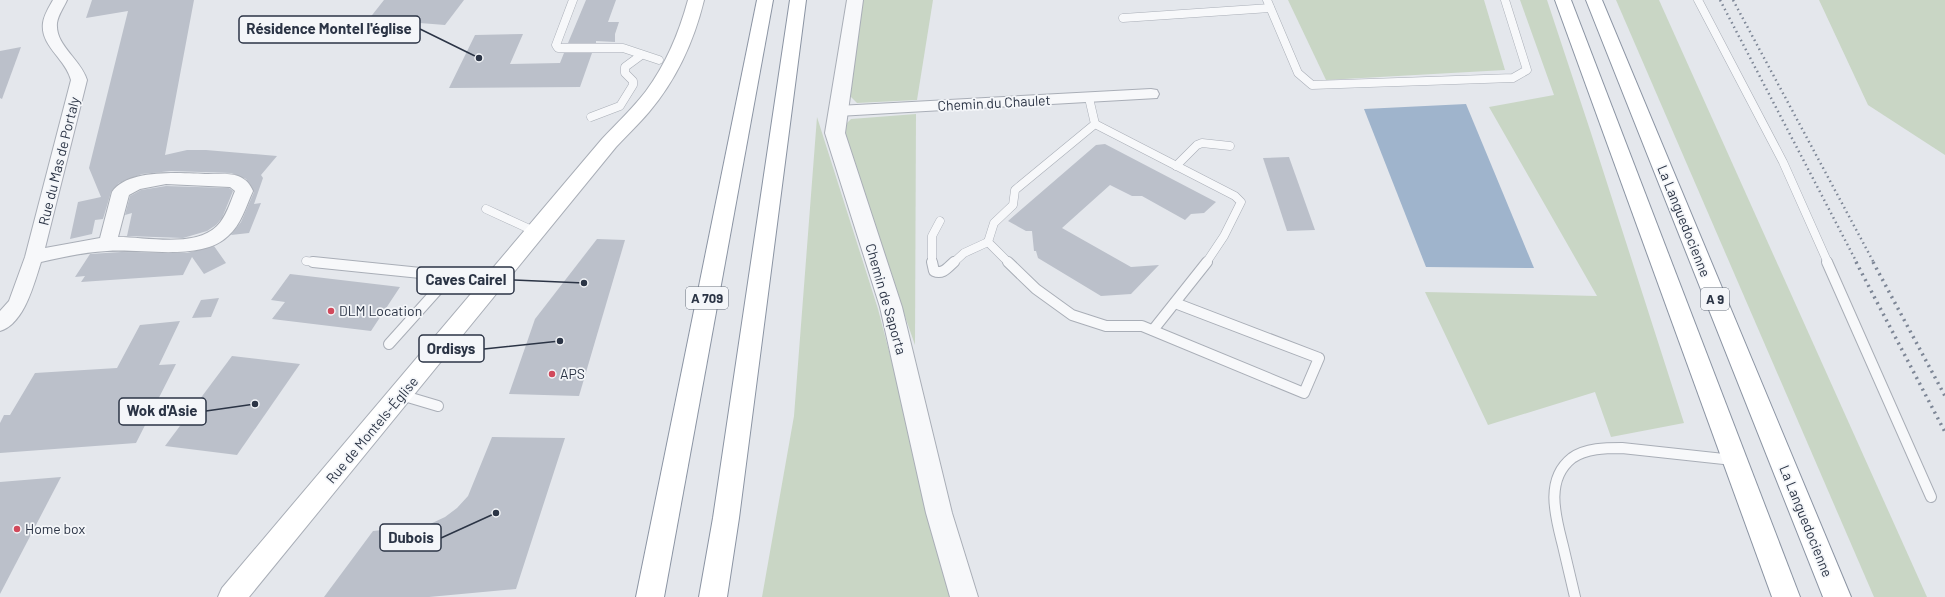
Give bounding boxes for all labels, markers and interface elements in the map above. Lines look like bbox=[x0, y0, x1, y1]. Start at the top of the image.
callout: Résidence Montel l'église bbox=[239, 16, 420, 43]
text: Résidence Montel l'église bbox=[246, 19, 412, 37]
street label: Chemin du Chaulet bbox=[937, 91, 1051, 114]
street label: Rue du Mas de Portaly bbox=[34, 94, 83, 227]
street label: La Languedocienne bbox=[1654, 162, 1715, 279]
street label: Chemin de Saporta bbox=[862, 241, 910, 356]
callout: Caves Cairel bbox=[417, 267, 514, 294]
text: Caves Cairel bbox=[426, 270, 506, 288]
road number: A 709 bbox=[686, 287, 728, 309]
road number: A 9 bbox=[1701, 288, 1729, 310]
place label: DLM Location bbox=[339, 302, 422, 319]
marker: DLM Location bbox=[326, 306, 336, 316]
callout: Ordisys bbox=[419, 335, 484, 362]
text: Ordisys bbox=[427, 339, 476, 357]
place label: APS bbox=[560, 365, 585, 382]
marker: APS bbox=[547, 369, 557, 379]
street label: Rue de Montels-Église bbox=[322, 373, 421, 487]
callout: Wok d'Asie bbox=[119, 398, 206, 425]
text: Wok d'Asie bbox=[127, 401, 197, 419]
street label: La Languedocienne bbox=[1776, 462, 1837, 579]
place label: Home box bbox=[25, 520, 86, 537]
marker: Home box bbox=[12, 524, 22, 534]
callout: Dubois bbox=[380, 524, 441, 551]
text: Dubois bbox=[388, 528, 434, 546]

